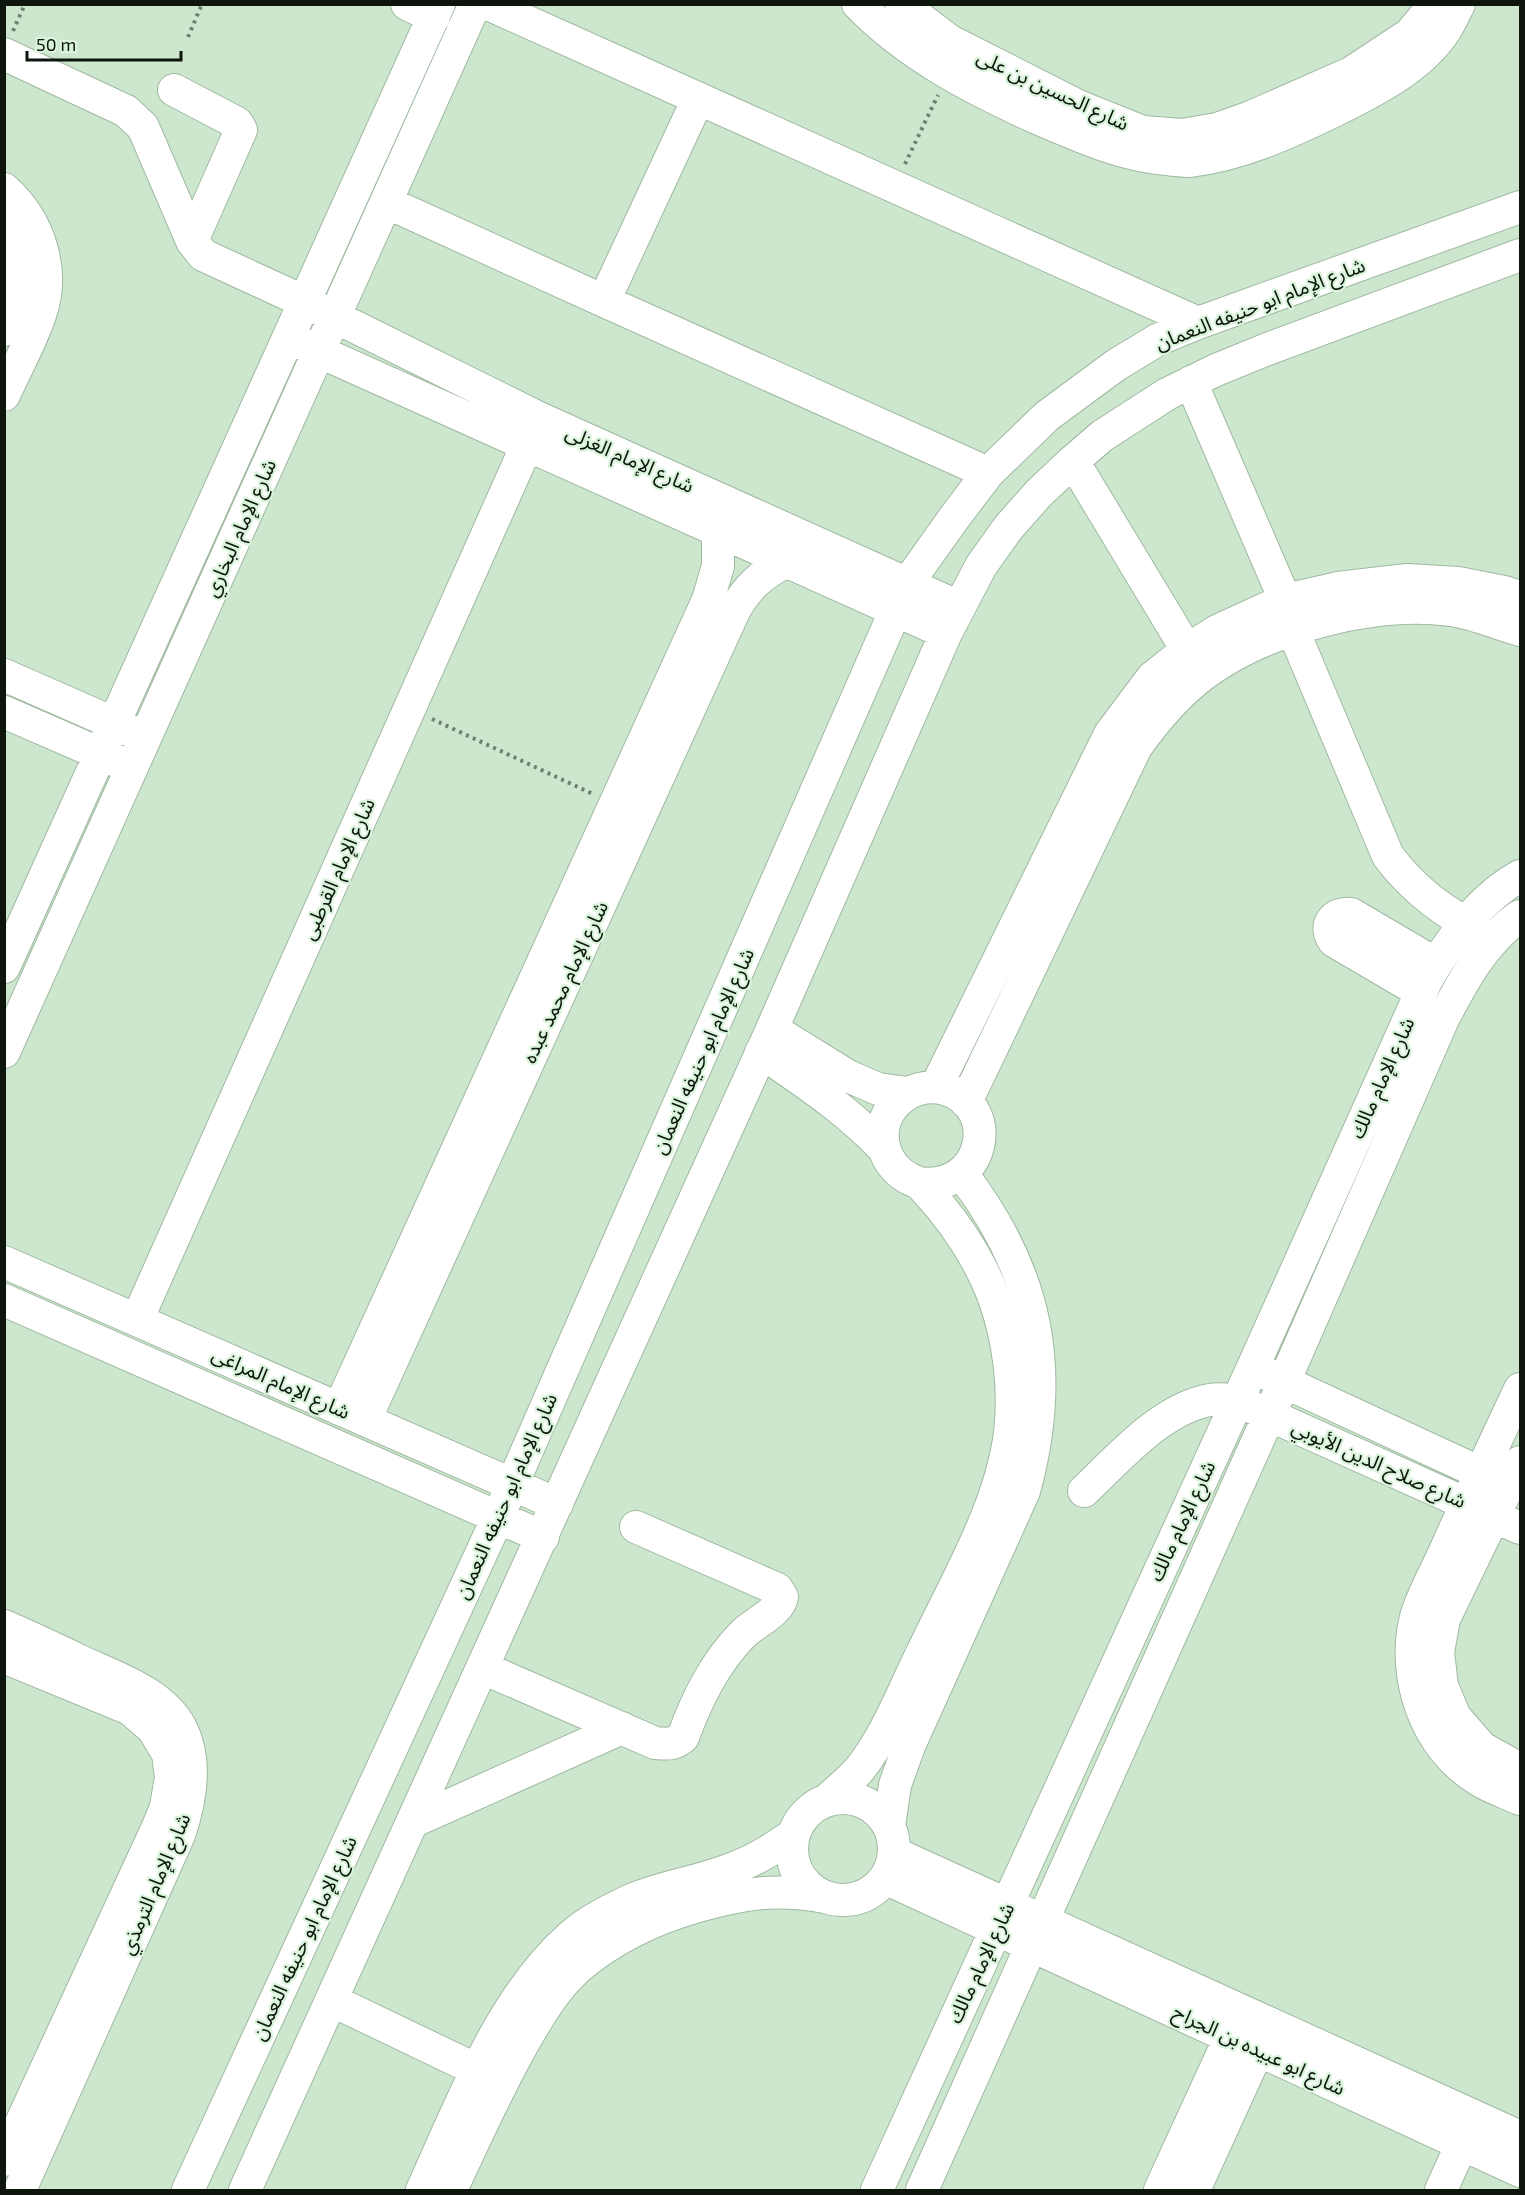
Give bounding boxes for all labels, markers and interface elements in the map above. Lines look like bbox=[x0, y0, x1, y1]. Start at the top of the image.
scale bar bbox=[27, 24, 182, 62]
text: 50 m bbox=[36, 33, 76, 55]
street label: شارع الحسين بن على bbox=[972, 43, 1133, 138]
street label: شارع الإمام ابو حنيفه النعمان bbox=[1151, 252, 1369, 358]
street label: شارع الإمام الغزلى bbox=[561, 419, 698, 501]
street label: شارع الإمام البخاري bbox=[198, 455, 284, 602]
street label: شارع الإمام القرطبى bbox=[295, 794, 383, 945]
street label: شارع الإمام محمد عبده bbox=[516, 897, 616, 1068]
street label: شارع الإمام ابو حنيفه النعمان bbox=[646, 944, 762, 1159]
street label: شارع الإمام مالك bbox=[1344, 1013, 1422, 1144]
street label: شارع الإمام المراغى bbox=[207, 1341, 354, 1427]
street label: شارع الإمام ابو حنيفه النعمان bbox=[449, 1389, 565, 1604]
street label: شارع صلاح الدين الأيوبي bbox=[1287, 1414, 1470, 1517]
street label: شارع الإمام مالك bbox=[1143, 1456, 1223, 1586]
street label: شارع الإمام الترمذي bbox=[113, 1809, 199, 1960]
street label: شارع الإمام ابو حنيفه النعمان bbox=[245, 1832, 365, 2045]
street label: شارع الإمام مالك bbox=[942, 1898, 1022, 2028]
street label: شارع ابو عبيده بن الجراح bbox=[1168, 1999, 1349, 2103]

